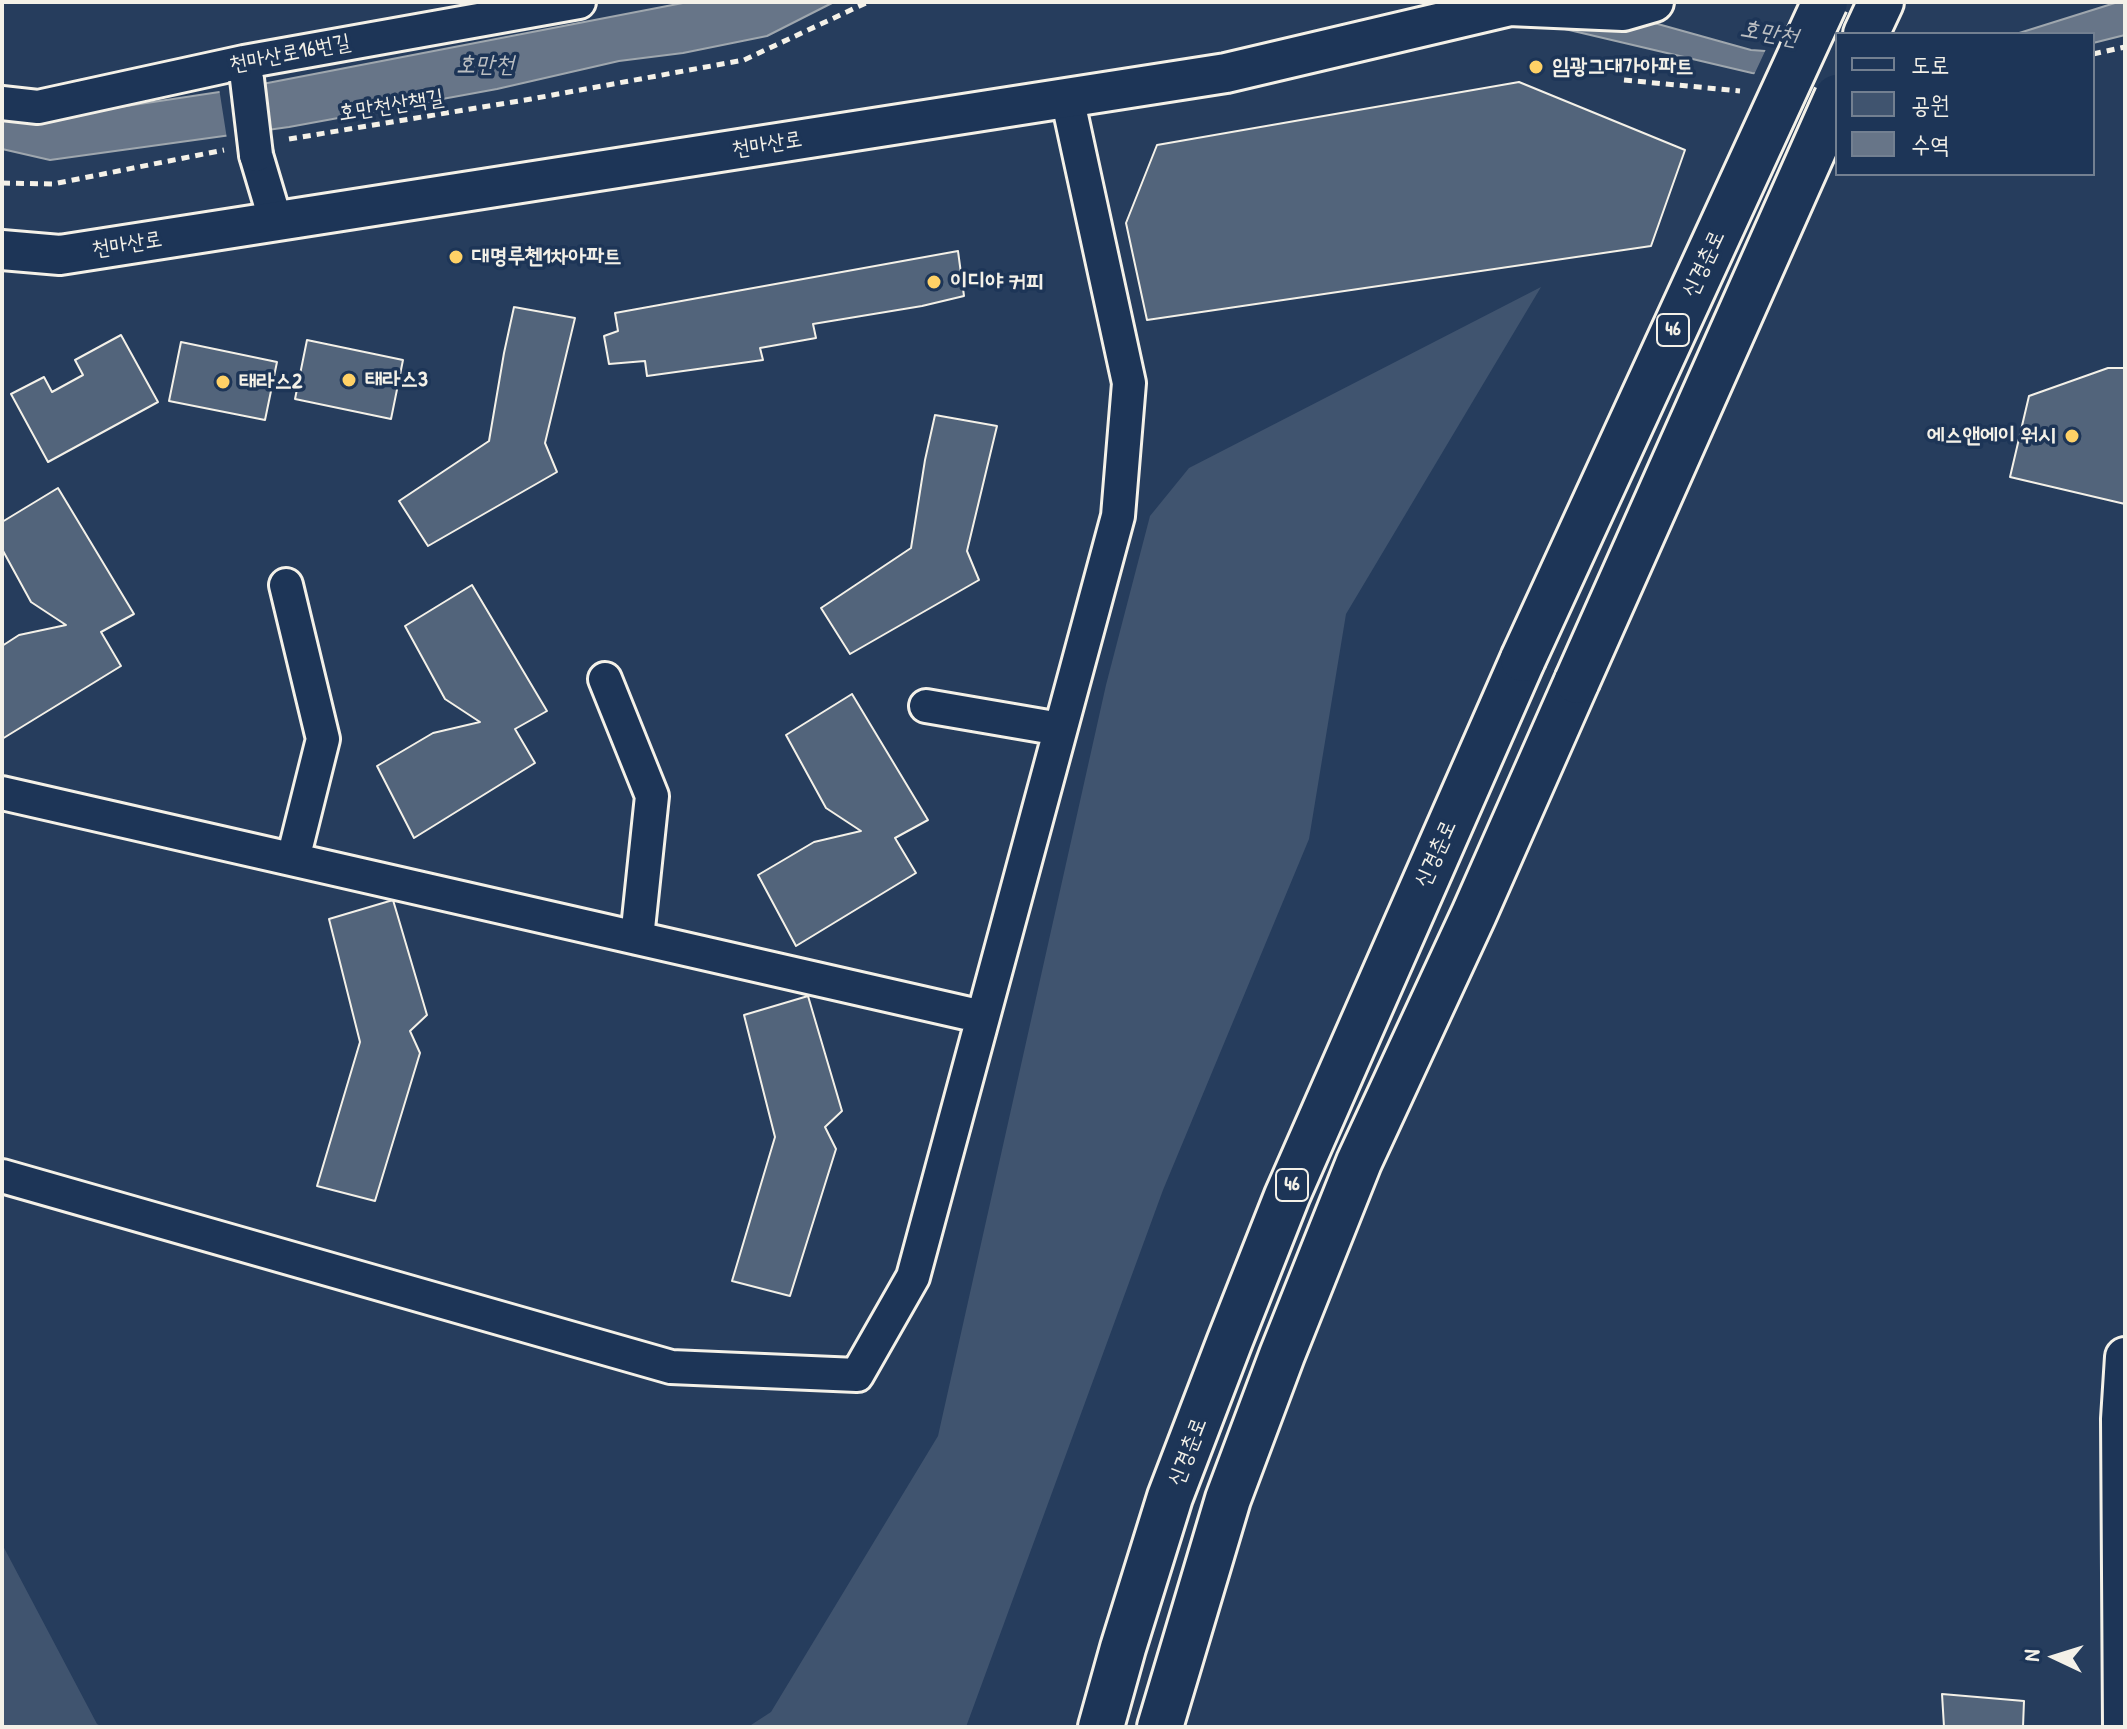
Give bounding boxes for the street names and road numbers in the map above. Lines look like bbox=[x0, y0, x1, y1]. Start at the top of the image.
street label: 천마산로16번길 bbox=[227, 29, 353, 79]
street label: 호만천산책길 bbox=[336, 85, 446, 127]
street label: 천마산로 bbox=[730, 126, 804, 164]
street label: 천마산로 bbox=[90, 226, 164, 264]
street label: 신경춘로 bbox=[1677, 226, 1731, 302]
road number: 46 bbox=[1657, 314, 1689, 346]
street label: 신경춘로 bbox=[1410, 816, 1462, 892]
road number: 46 bbox=[1276, 1169, 1308, 1201]
street label: 신경춘로 bbox=[1163, 1414, 1213, 1490]

